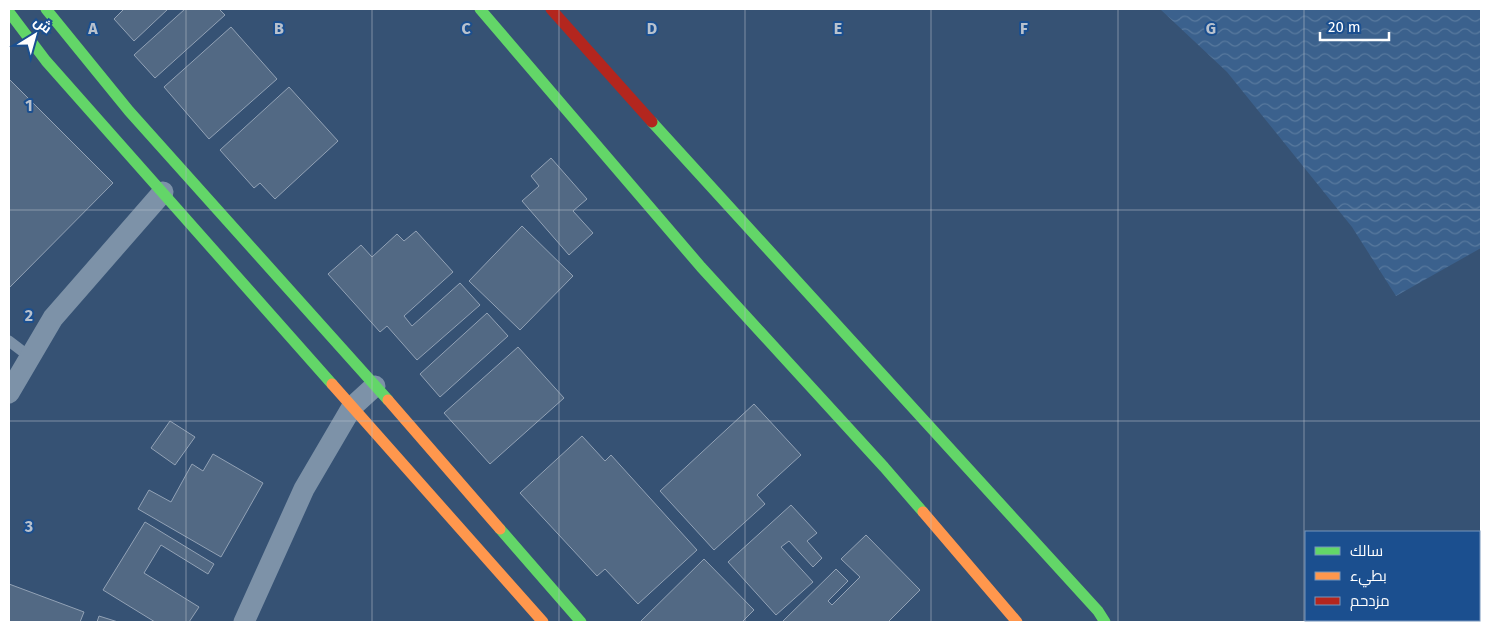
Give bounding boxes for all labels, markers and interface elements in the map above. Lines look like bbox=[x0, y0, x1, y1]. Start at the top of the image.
north arrow bbox=[10, 10, 60, 60]
scale bar bbox=[1320, 10, 1389, 42]
text: ش bbox=[30, 13, 55, 37]
text: 20 m bbox=[1328, 18, 1361, 36]
text: A bbox=[87, 19, 98, 38]
text: B bbox=[274, 19, 284, 38]
text: C bbox=[461, 19, 471, 38]
text: D bbox=[647, 19, 657, 38]
text: E bbox=[834, 19, 842, 38]
text: F bbox=[1020, 19, 1028, 38]
text: G bbox=[1206, 19, 1216, 38]
text: 1 bbox=[25, 96, 33, 115]
text: 2 bbox=[25, 306, 33, 325]
text: 3 bbox=[24, 517, 33, 536]
legend bbox=[1305, 531, 1480, 621]
text: سالك bbox=[1350, 542, 1383, 560]
text: بطيء bbox=[1350, 567, 1387, 588]
text: مزدحم bbox=[1350, 592, 1390, 611]

